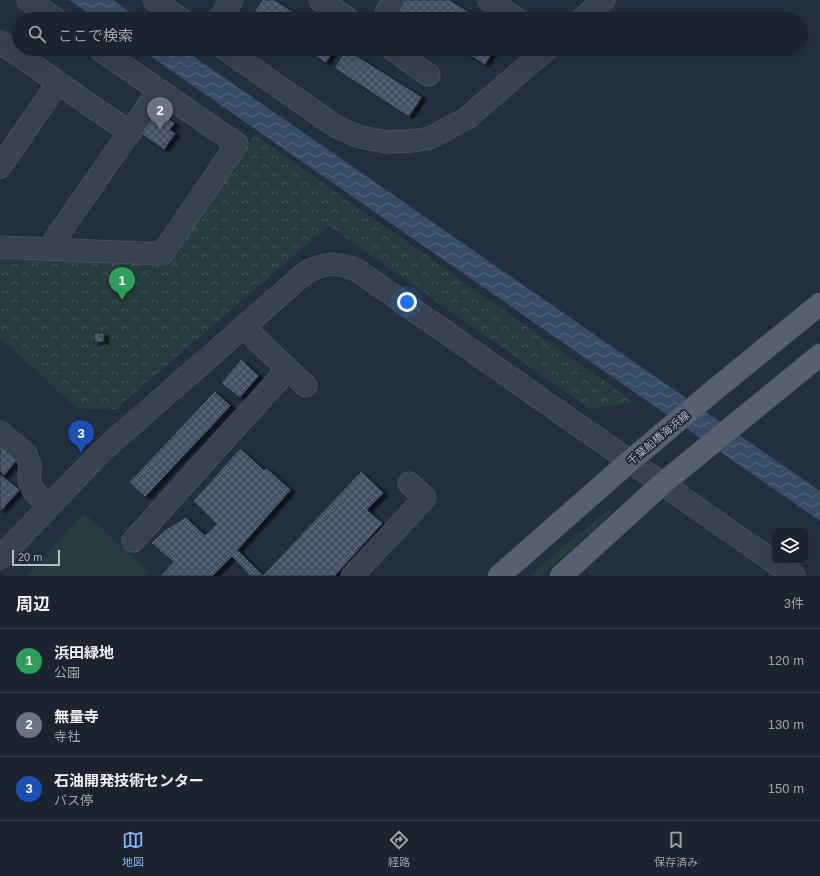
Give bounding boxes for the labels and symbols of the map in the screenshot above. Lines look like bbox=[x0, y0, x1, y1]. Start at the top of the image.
pin: 2 bbox=[147, 97, 173, 130]
pin: 1 bbox=[109, 267, 135, 300]
your location bbox=[397, 292, 417, 312]
street label: 千葉船橋海浜線 bbox=[625, 409, 691, 467]
pin: 3 bbox=[68, 420, 94, 453]
scale bar bbox=[12, 548, 60, 567]

